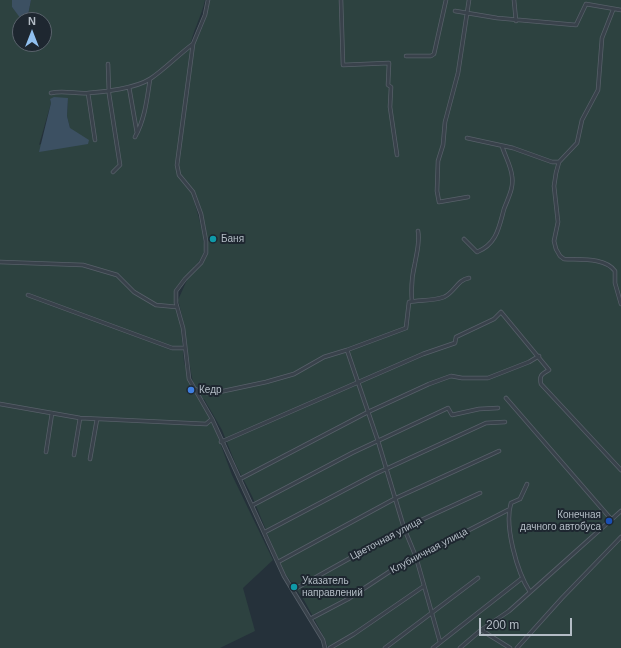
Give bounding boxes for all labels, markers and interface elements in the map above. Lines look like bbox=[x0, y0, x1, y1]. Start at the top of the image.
north arrow bbox=[12, 12, 52, 52]
text: N bbox=[28, 15, 36, 27]
place label: Баня bbox=[221, 233, 244, 245]
marker: Баня bbox=[208, 234, 218, 244]
place label: Кедр bbox=[199, 384, 222, 396]
marker: Кедр bbox=[186, 385, 196, 395]
place label: Конечная дачного автобуса bbox=[520, 509, 601, 532]
street label: Цветочная улица bbox=[348, 515, 424, 563]
marker: Конечная дачного автобуса bbox=[604, 516, 614, 526]
street label: Клубничная улица bbox=[388, 526, 470, 576]
place label: Указатель направлений bbox=[302, 575, 363, 598]
marker: Указатель направлений bbox=[289, 582, 299, 592]
scale bar bbox=[481, 610, 574, 636]
text: 200 m bbox=[486, 618, 519, 632]

